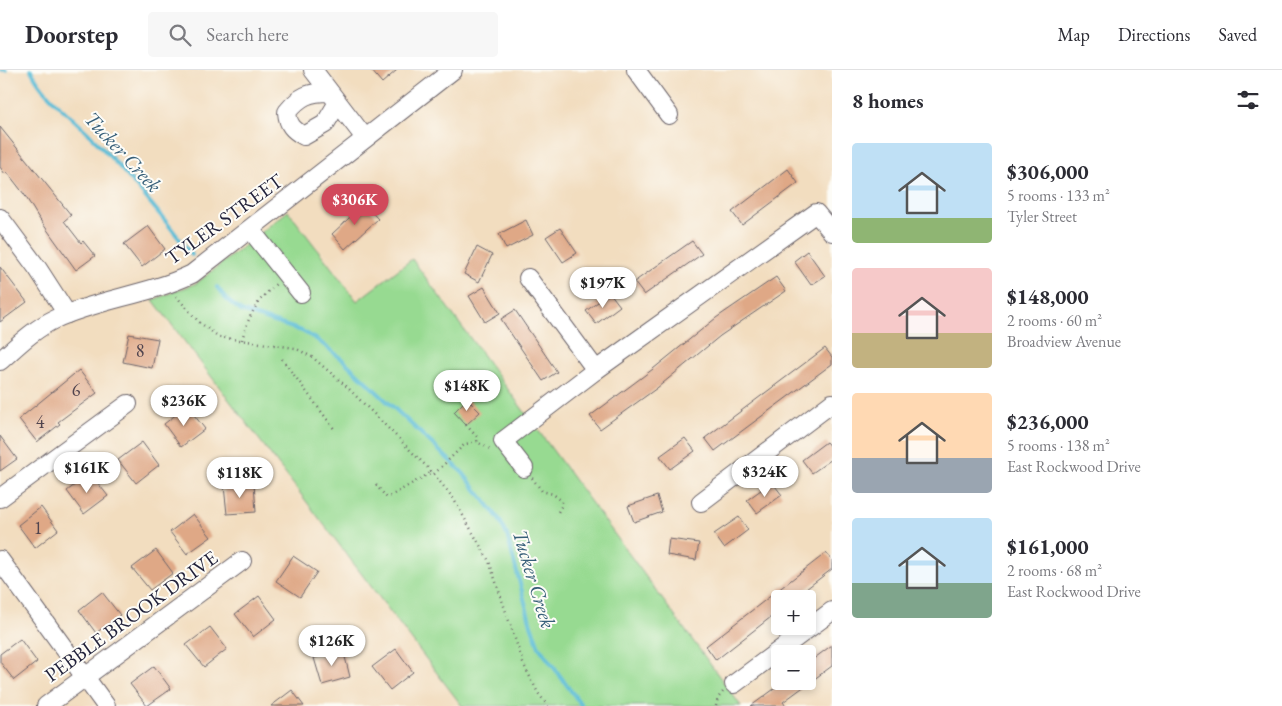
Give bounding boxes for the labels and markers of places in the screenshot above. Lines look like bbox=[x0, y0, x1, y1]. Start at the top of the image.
pin: $306K bbox=[320, 184, 390, 226]
pin: $197K bbox=[568, 266, 638, 309]
pin: $148K bbox=[432, 370, 502, 412]
pin: $236K bbox=[149, 384, 219, 427]
pin: $161K bbox=[52, 452, 122, 494]
pin: $118K bbox=[205, 456, 275, 499]
pin: $324K bbox=[730, 456, 800, 498]
pin: $126K bbox=[297, 624, 367, 667]

